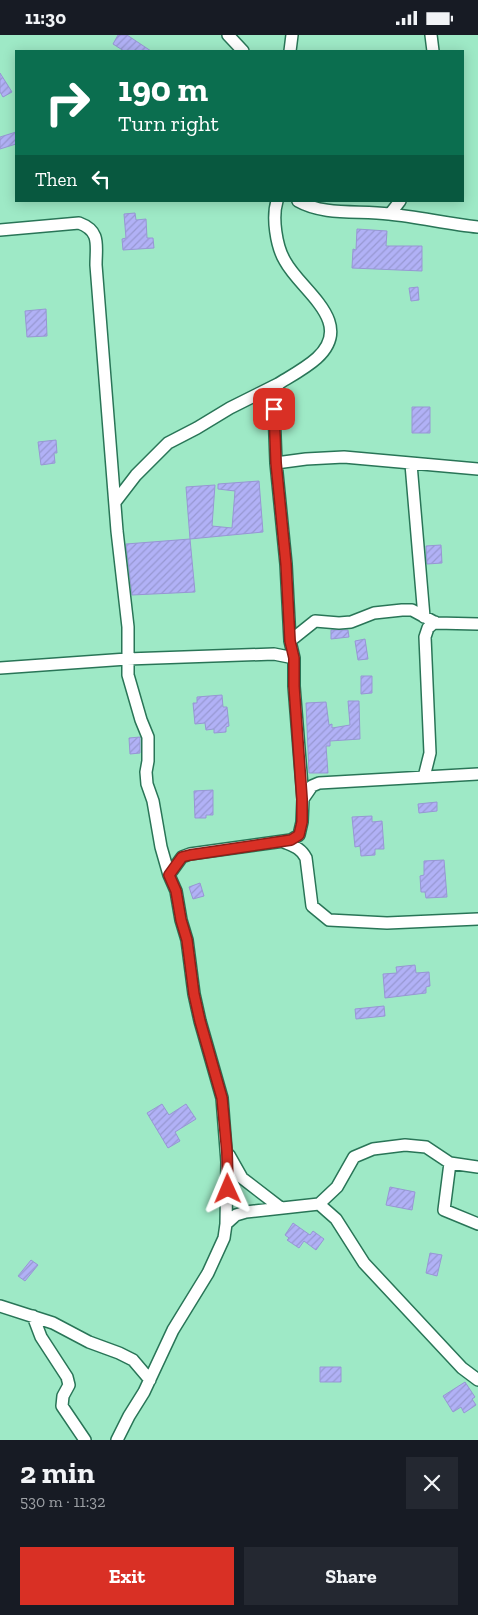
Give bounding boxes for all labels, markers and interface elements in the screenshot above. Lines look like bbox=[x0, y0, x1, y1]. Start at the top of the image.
text: 11:30 bbox=[25, 6, 66, 29]
text: 190 m bbox=[118, 68, 208, 110]
icon: right bbox=[35, 70, 100, 135]
text: Turn right bbox=[118, 110, 219, 137]
icon: left bbox=[87, 165, 115, 193]
text: Then bbox=[35, 168, 77, 191]
pin bbox=[253, 388, 295, 430]
icon: arrive bbox=[260, 395, 288, 423]
position arrow bbox=[201, 1162, 253, 1214]
text: 2 min bbox=[20, 1455, 95, 1491]
button: close bbox=[406, 1457, 458, 1509]
text: 530 m · 11:32 bbox=[20, 1492, 105, 1511]
button: Exit bbox=[20, 1547, 234, 1605]
button: Share bbox=[244, 1547, 458, 1605]

